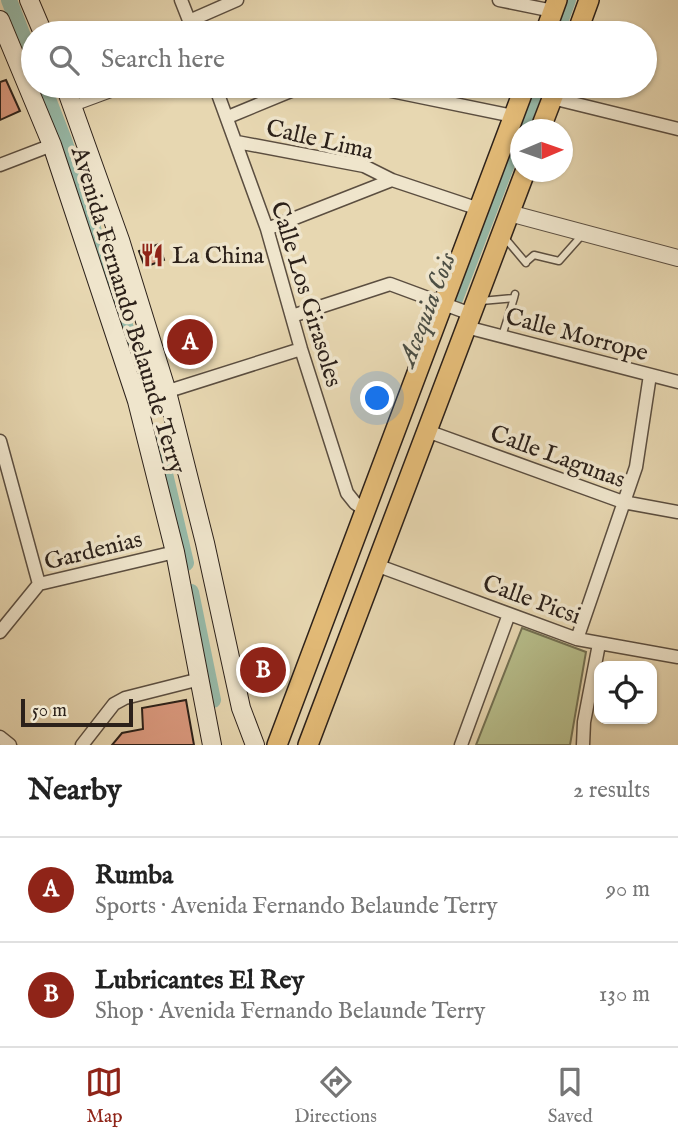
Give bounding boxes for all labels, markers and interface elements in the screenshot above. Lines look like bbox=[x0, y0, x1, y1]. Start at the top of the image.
search box bbox=[21, 21, 657, 98]
icon: search bbox=[45, 41, 83, 79]
text: Search here bbox=[101, 43, 225, 76]
street label: Calle Lima bbox=[263, 113, 377, 168]
north arrow bbox=[510, 119, 573, 182]
street label: Avenida Fernando Belaunde Terry bbox=[65, 143, 193, 477]
street label: Calle Los Girasoles bbox=[263, 198, 349, 391]
restaurant icon: La China bbox=[138, 241, 166, 269]
place label: La China bbox=[172, 241, 265, 272]
water label: Acequia Cois bbox=[390, 247, 464, 374]
street label: Calle Morrope bbox=[502, 302, 651, 369]
pin: A bbox=[167, 316, 213, 368]
your location bbox=[360, 381, 394, 415]
street label: Calle Lagunas bbox=[486, 419, 629, 496]
street label: Gardenias bbox=[41, 524, 146, 579]
street label: Calle Picsi bbox=[478, 568, 585, 632]
pin: B bbox=[240, 644, 286, 696]
map controls bbox=[594, 661, 657, 724]
button: locate bbox=[594, 661, 657, 724]
scale bar bbox=[21, 696, 133, 728]
text: 50 m bbox=[32, 699, 67, 723]
text: Nearby bbox=[28, 772, 121, 810]
text: 2 results bbox=[573, 776, 650, 805]
text: Rumba bbox=[95, 859, 173, 892]
text: A bbox=[43, 875, 59, 904]
text: 90 m bbox=[606, 875, 650, 904]
text: Sports · Avenida Fernando Belaunde Terry bbox=[95, 892, 497, 921]
text: Lubricantes El Rey bbox=[95, 964, 304, 997]
text: B bbox=[43, 980, 59, 1009]
text: 130 m bbox=[599, 980, 650, 1009]
text: Shop · Avenida Fernando Belaunde Terry bbox=[95, 997, 485, 1026]
tab: Map bbox=[85, 1063, 123, 1129]
tab: Directions bbox=[294, 1063, 377, 1129]
tab: Saved bbox=[548, 1063, 593, 1129]

